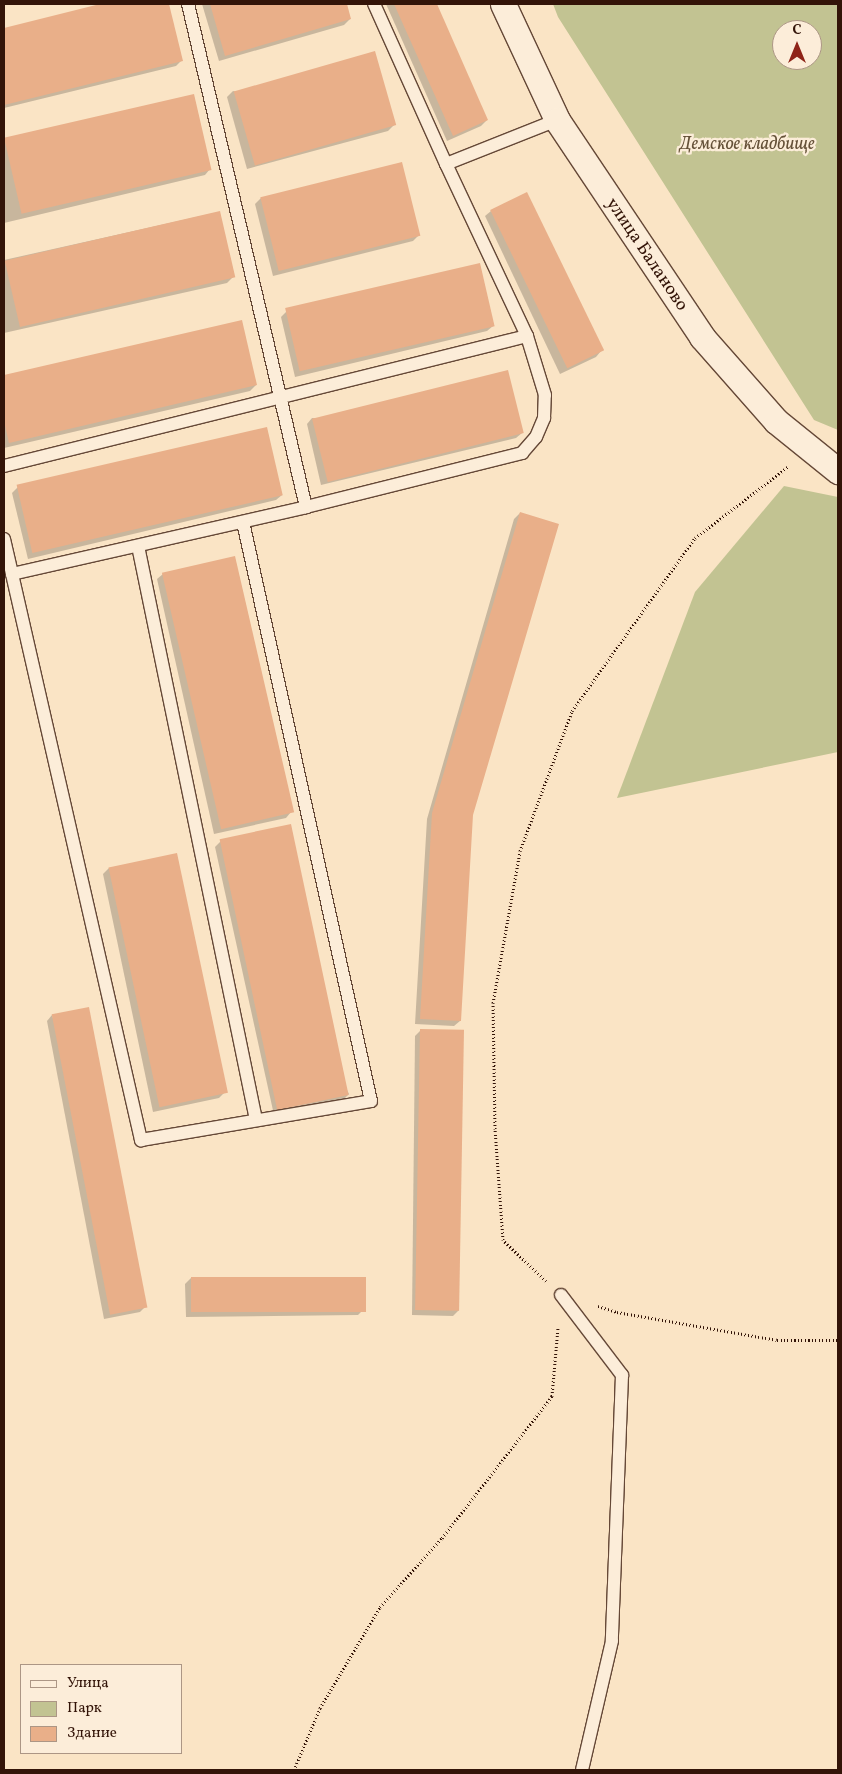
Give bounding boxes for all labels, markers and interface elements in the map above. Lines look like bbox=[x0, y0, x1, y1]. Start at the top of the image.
north arrow bbox=[772, 20, 822, 70]
text: С bbox=[792, 21, 802, 40]
park label: Демское кладбище bbox=[679, 134, 815, 156]
street label: улица Баланово bbox=[600, 194, 692, 316]
legend bbox=[20, 1664, 182, 1754]
text: Улица bbox=[67, 1673, 109, 1694]
text: Парк bbox=[67, 1698, 102, 1719]
text: Здание bbox=[67, 1723, 117, 1744]

